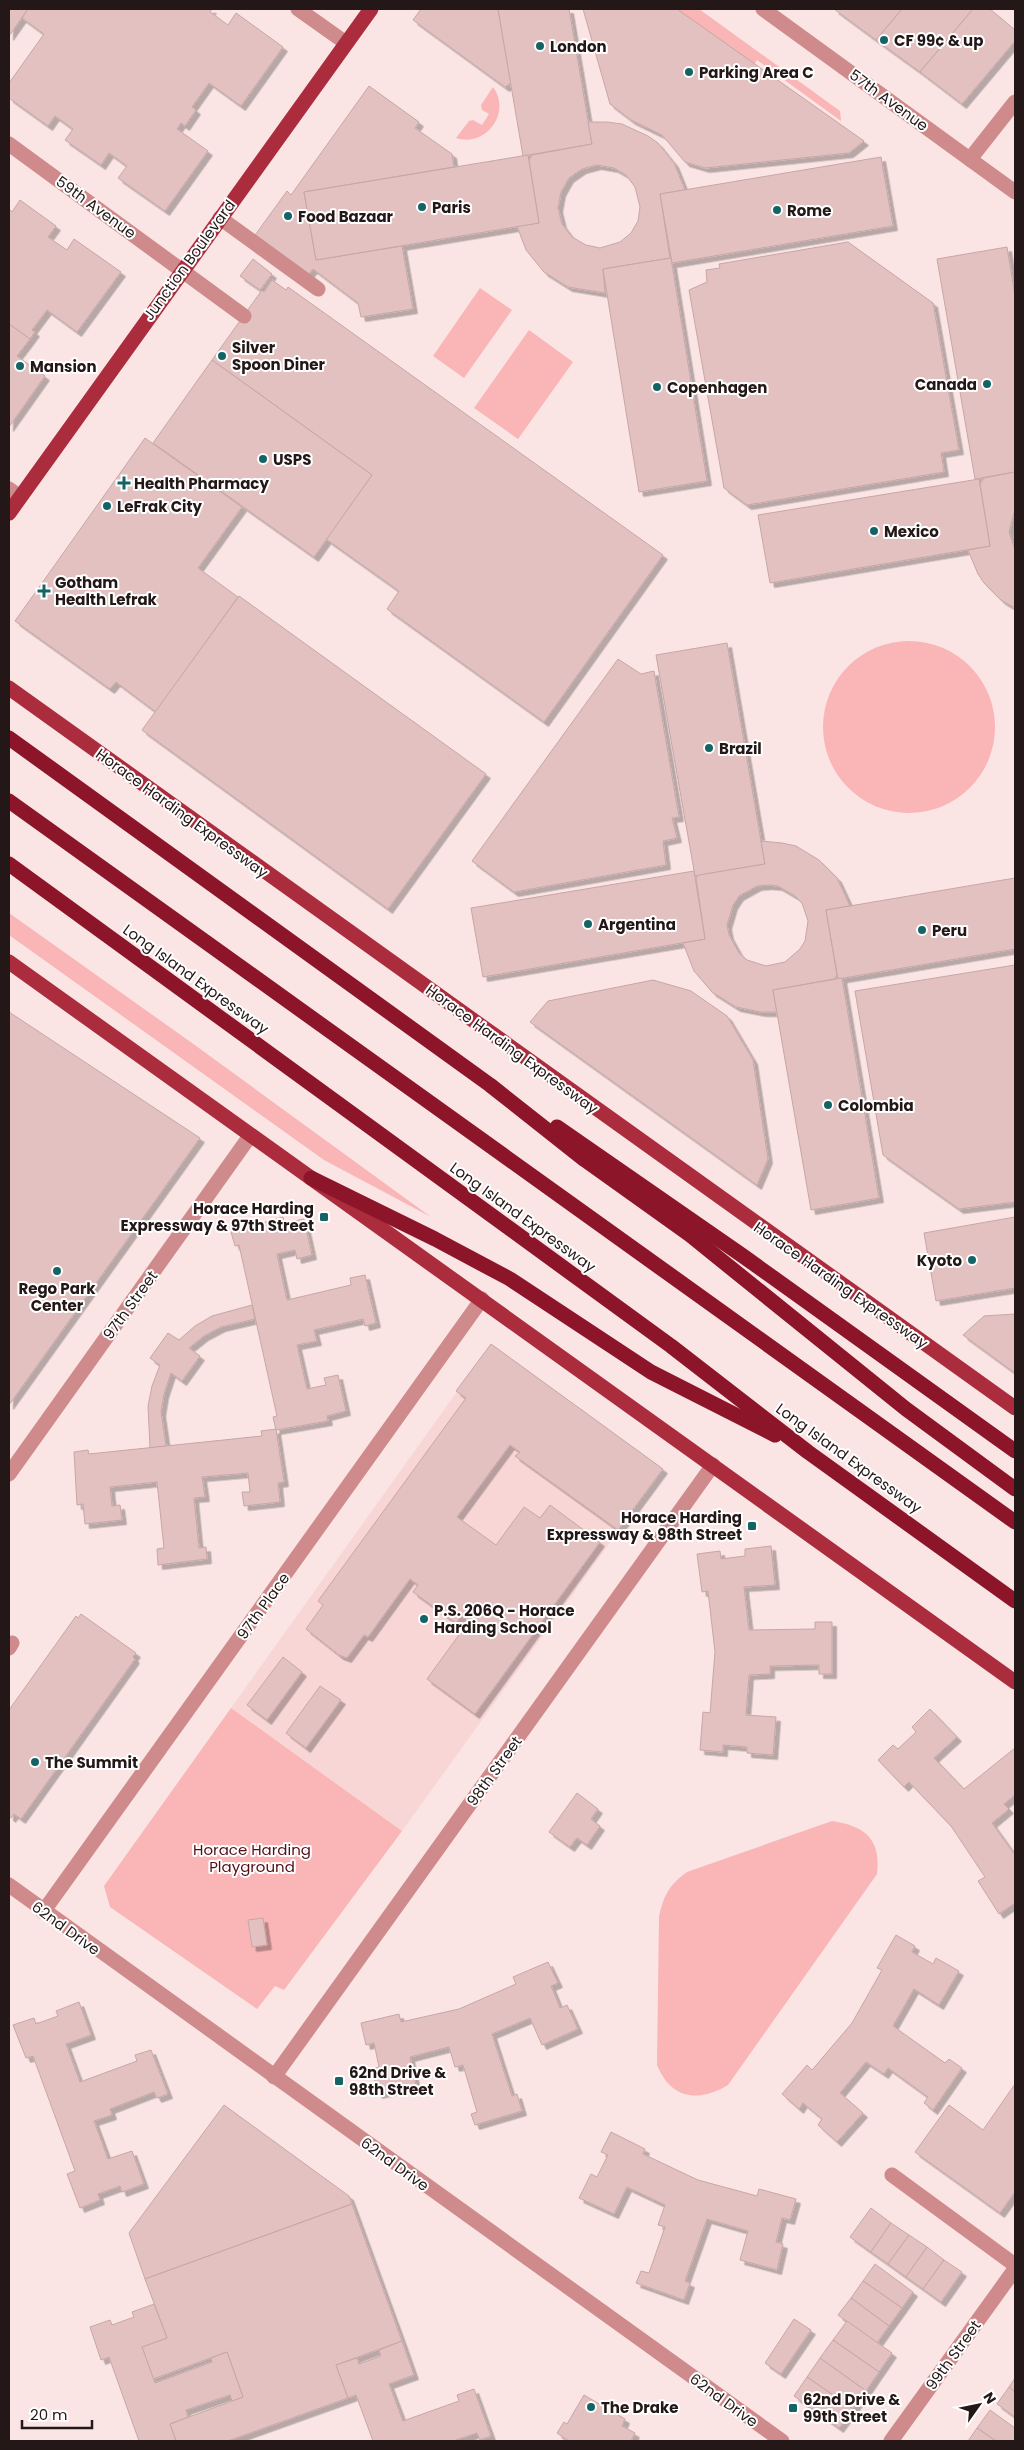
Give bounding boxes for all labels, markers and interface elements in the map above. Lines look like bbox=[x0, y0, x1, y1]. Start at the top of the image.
place label: CF 99¢ & up bbox=[894, 30, 983, 51]
marker: CF 99¢ & up bbox=[878, 34, 890, 46]
place label: London bbox=[550, 36, 607, 57]
marker: London bbox=[534, 40, 546, 52]
place label: Parking Area C bbox=[699, 62, 814, 83]
street label: 57th Avenue bbox=[845, 64, 933, 136]
marker: Parking Area C bbox=[683, 66, 695, 78]
street label: 59th Avenue bbox=[52, 171, 140, 243]
street label: Junction Boulevard bbox=[138, 195, 240, 325]
place label: Paris bbox=[432, 197, 471, 218]
place label: Rome bbox=[787, 200, 831, 221]
marker: Paris bbox=[416, 201, 428, 213]
marker: Rome bbox=[771, 204, 783, 216]
place label: Food Bazaar bbox=[298, 206, 394, 227]
marker: Food Bazaar bbox=[282, 210, 294, 222]
place label: Silver Spoon Diner bbox=[232, 337, 325, 375]
marker: Silver Spoon Diner bbox=[216, 350, 228, 362]
place label: Mansion bbox=[30, 356, 97, 377]
marker: Mansion bbox=[14, 360, 26, 372]
place label: Canada bbox=[915, 374, 977, 395]
place label: Copenhagen bbox=[667, 377, 767, 398]
marker: Canada bbox=[981, 378, 993, 390]
marker: Copenhagen bbox=[651, 381, 663, 393]
place label: USPS bbox=[273, 449, 311, 470]
marker: USPS bbox=[257, 453, 269, 465]
place label: Health Pharmacy bbox=[134, 473, 269, 494]
marker: Health Pharmacy bbox=[118, 477, 130, 489]
place label: LeFrak City bbox=[117, 496, 203, 517]
marker: LeFrak City bbox=[101, 500, 113, 512]
place label: Mexico bbox=[884, 521, 939, 542]
marker: Mexico bbox=[868, 525, 880, 537]
place label: Gotham Health Lefrak bbox=[55, 572, 158, 610]
marker: Gotham Health Lefrak bbox=[37, 584, 51, 598]
place label: Brazil bbox=[719, 738, 762, 759]
marker: Brazil bbox=[703, 742, 715, 754]
street label: Horace Harding Expressway bbox=[92, 743, 273, 883]
place label: Argentina bbox=[598, 914, 676, 935]
marker: Argentina bbox=[582, 918, 594, 930]
street label: Long Island Expressway bbox=[119, 919, 274, 1039]
place label: Peru bbox=[932, 920, 967, 941]
marker: Peru bbox=[916, 924, 928, 936]
street label: Horace Harding Expressway bbox=[422, 979, 603, 1119]
place label: Colombia bbox=[838, 1095, 914, 1116]
marker: Colombia bbox=[822, 1099, 834, 1111]
street label: Long Island Expressway bbox=[446, 1157, 601, 1277]
place label: Horace Harding Expressway & 97th Street bbox=[121, 1198, 314, 1236]
marker: Horace Harding Expressway & 97th Street bbox=[318, 1211, 330, 1223]
street label: Horace Harding Expressway bbox=[750, 1217, 933, 1354]
place label: Kyoto bbox=[917, 1250, 962, 1271]
marker: Kyoto bbox=[966, 1254, 978, 1266]
marker: Rego Park Center bbox=[51, 1265, 63, 1277]
street label: 97th Street bbox=[98, 1266, 162, 1344]
place label: Rego Park Center bbox=[18, 1278, 96, 1316]
street label: Long Island Expressway bbox=[772, 1398, 927, 1518]
place label: Horace Harding Expressway & 98th Street bbox=[547, 1507, 742, 1545]
marker: Horace Harding Expressway & 98th Street bbox=[746, 1520, 758, 1532]
street label: 97th Place bbox=[232, 1568, 294, 1644]
place label: P.S. 206Q - Horace Harding School bbox=[434, 1600, 574, 1638]
marker: P.S. 206Q - Horace Harding School bbox=[418, 1613, 430, 1625]
street label: 98th Street bbox=[461, 1732, 527, 1810]
place label: The Summit bbox=[45, 1752, 138, 1773]
marker: The Summit bbox=[29, 1756, 41, 1768]
park label: Horace Harding Playground bbox=[193, 1839, 311, 1877]
street label: 62nd Drive bbox=[28, 1896, 104, 1960]
place label: 62nd Drive & 98th Street bbox=[349, 2062, 446, 2100]
marker: 62nd Drive & 98th Street bbox=[333, 2075, 345, 2087]
street label: 62nd Drive bbox=[357, 2132, 433, 2196]
street label: 99th Street bbox=[920, 2316, 986, 2394]
street label: 62nd Drive bbox=[686, 2368, 762, 2432]
north arrow bbox=[954, 2380, 1004, 2430]
text: N bbox=[979, 2388, 1001, 2408]
place label: 62nd Drive & 99th Street bbox=[803, 2389, 900, 2427]
place label: The Drake bbox=[601, 2397, 678, 2418]
scale bar bbox=[22, 2398, 92, 2430]
marker: The Drake bbox=[585, 2401, 597, 2413]
marker: 62nd Drive & 99th Street bbox=[787, 2402, 799, 2414]
text: 20 m bbox=[30, 2404, 68, 2425]

